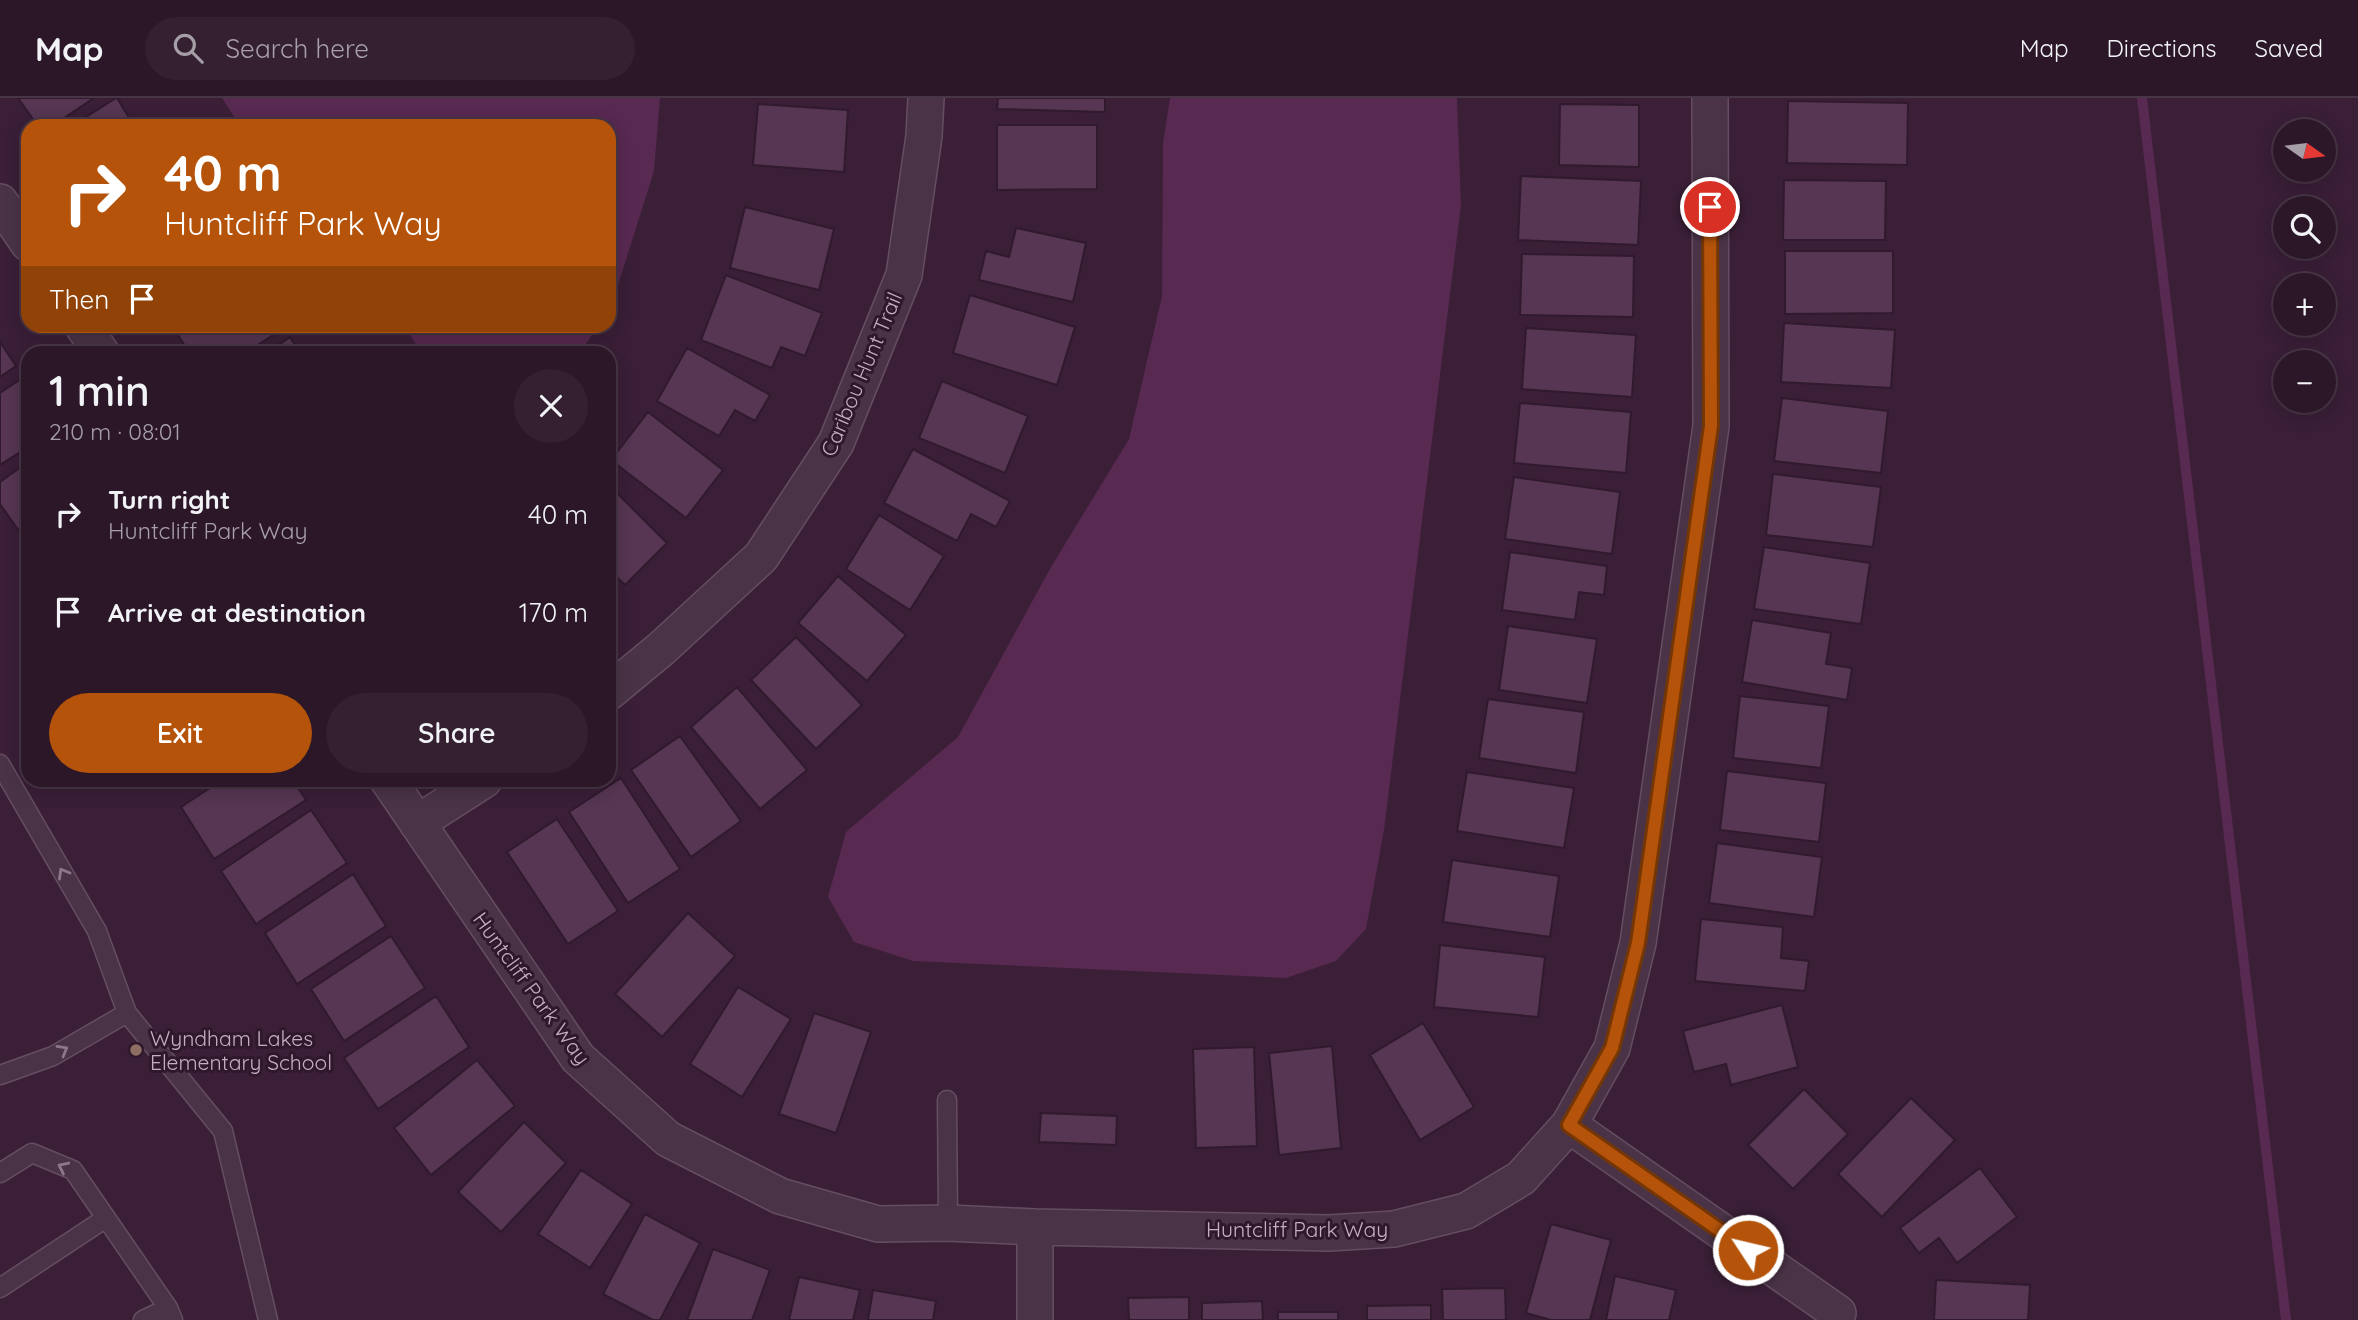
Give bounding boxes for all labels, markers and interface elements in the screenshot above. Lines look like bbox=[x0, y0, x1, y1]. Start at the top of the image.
search box bbox=[145, 17, 635, 80]
text: Map bbox=[35, 28, 103, 69]
icon: search bbox=[169, 29, 207, 67]
text: Search here bbox=[225, 32, 369, 65]
text: Map bbox=[2020, 33, 2069, 63]
text: Directions bbox=[2107, 33, 2217, 63]
text: Saved bbox=[2255, 33, 2323, 63]
north arrow bbox=[2273, 119, 2336, 182]
map controls bbox=[2273, 119, 2336, 413]
text: 40 m bbox=[164, 142, 282, 203]
icon: right bbox=[49, 147, 140, 238]
pin bbox=[1680, 177, 1740, 237]
icon: arrive bbox=[1691, 188, 1729, 226]
button: search bbox=[2273, 196, 2336, 259]
text: Huntcliff Park Way bbox=[164, 203, 442, 243]
button: + bbox=[2273, 273, 2336, 336]
icon: arrive bbox=[123, 280, 161, 318]
text: Then bbox=[49, 283, 109, 316]
street label: Caribou Hunt Trail bbox=[815, 288, 907, 460]
button: − bbox=[2273, 350, 2336, 413]
text: 1 min bbox=[49, 364, 150, 417]
button: close bbox=[514, 369, 588, 443]
text: 210 m · 08:01 bbox=[49, 417, 181, 446]
text: Turn right bbox=[108, 483, 230, 516]
icon: right bbox=[49, 495, 87, 533]
text: 40 m bbox=[528, 498, 588, 531]
text: Huntcliff Park Way bbox=[108, 516, 308, 545]
icon: arrive bbox=[49, 593, 87, 631]
text: Arrive at destination bbox=[108, 596, 366, 629]
text: 170 m bbox=[519, 596, 588, 629]
button: Exit bbox=[49, 693, 312, 773]
button: Share bbox=[326, 693, 588, 773]
one-way arrow bbox=[59, 868, 72, 881]
street label: Huntcliff Park Way bbox=[468, 907, 596, 1069]
place label: Wyndham Lakes Elementary School bbox=[150, 1025, 332, 1075]
marker: Wyndham Lakes Elementary School bbox=[128, 1042, 144, 1058]
one-way arrow bbox=[56, 1045, 69, 1058]
one-way arrow bbox=[58, 1161, 70, 1175]
position arrow bbox=[1711, 1213, 1785, 1287]
street label: Huntcliff Park Way bbox=[1206, 1216, 1388, 1242]

